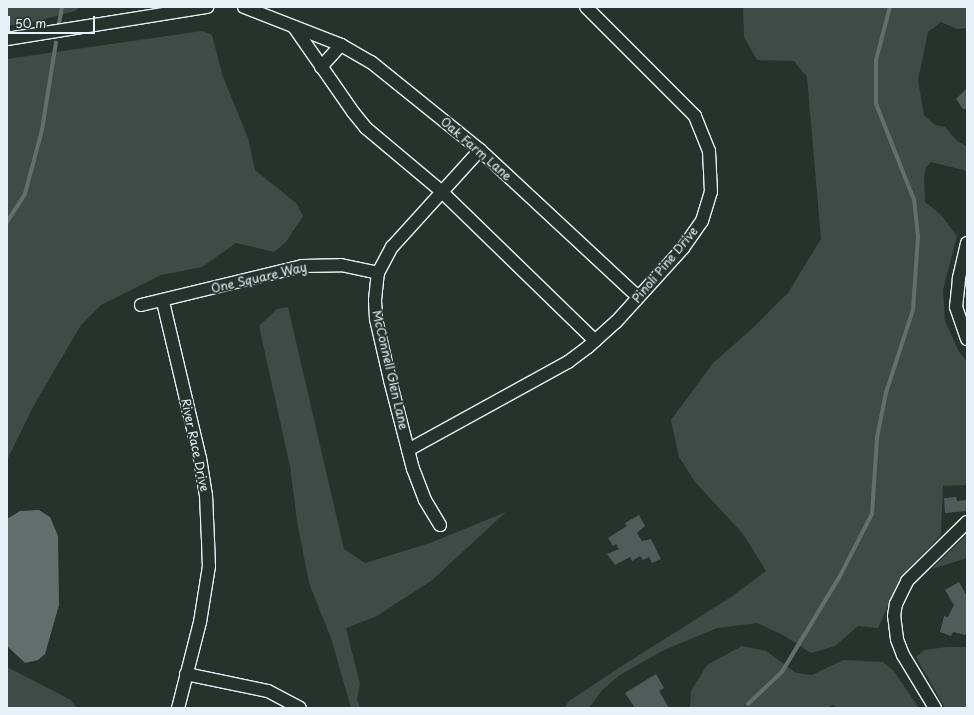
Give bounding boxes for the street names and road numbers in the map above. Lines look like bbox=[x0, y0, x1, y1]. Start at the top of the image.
street label: Oak Farm Lane bbox=[437, 114, 515, 184]
street label: Pinoli Pine Drive bbox=[629, 224, 701, 306]
street label: One Square Way bbox=[210, 260, 308, 296]
street label: McConnell Glen Lane bbox=[369, 308, 411, 432]
street label: River Race Drive bbox=[178, 397, 212, 493]

